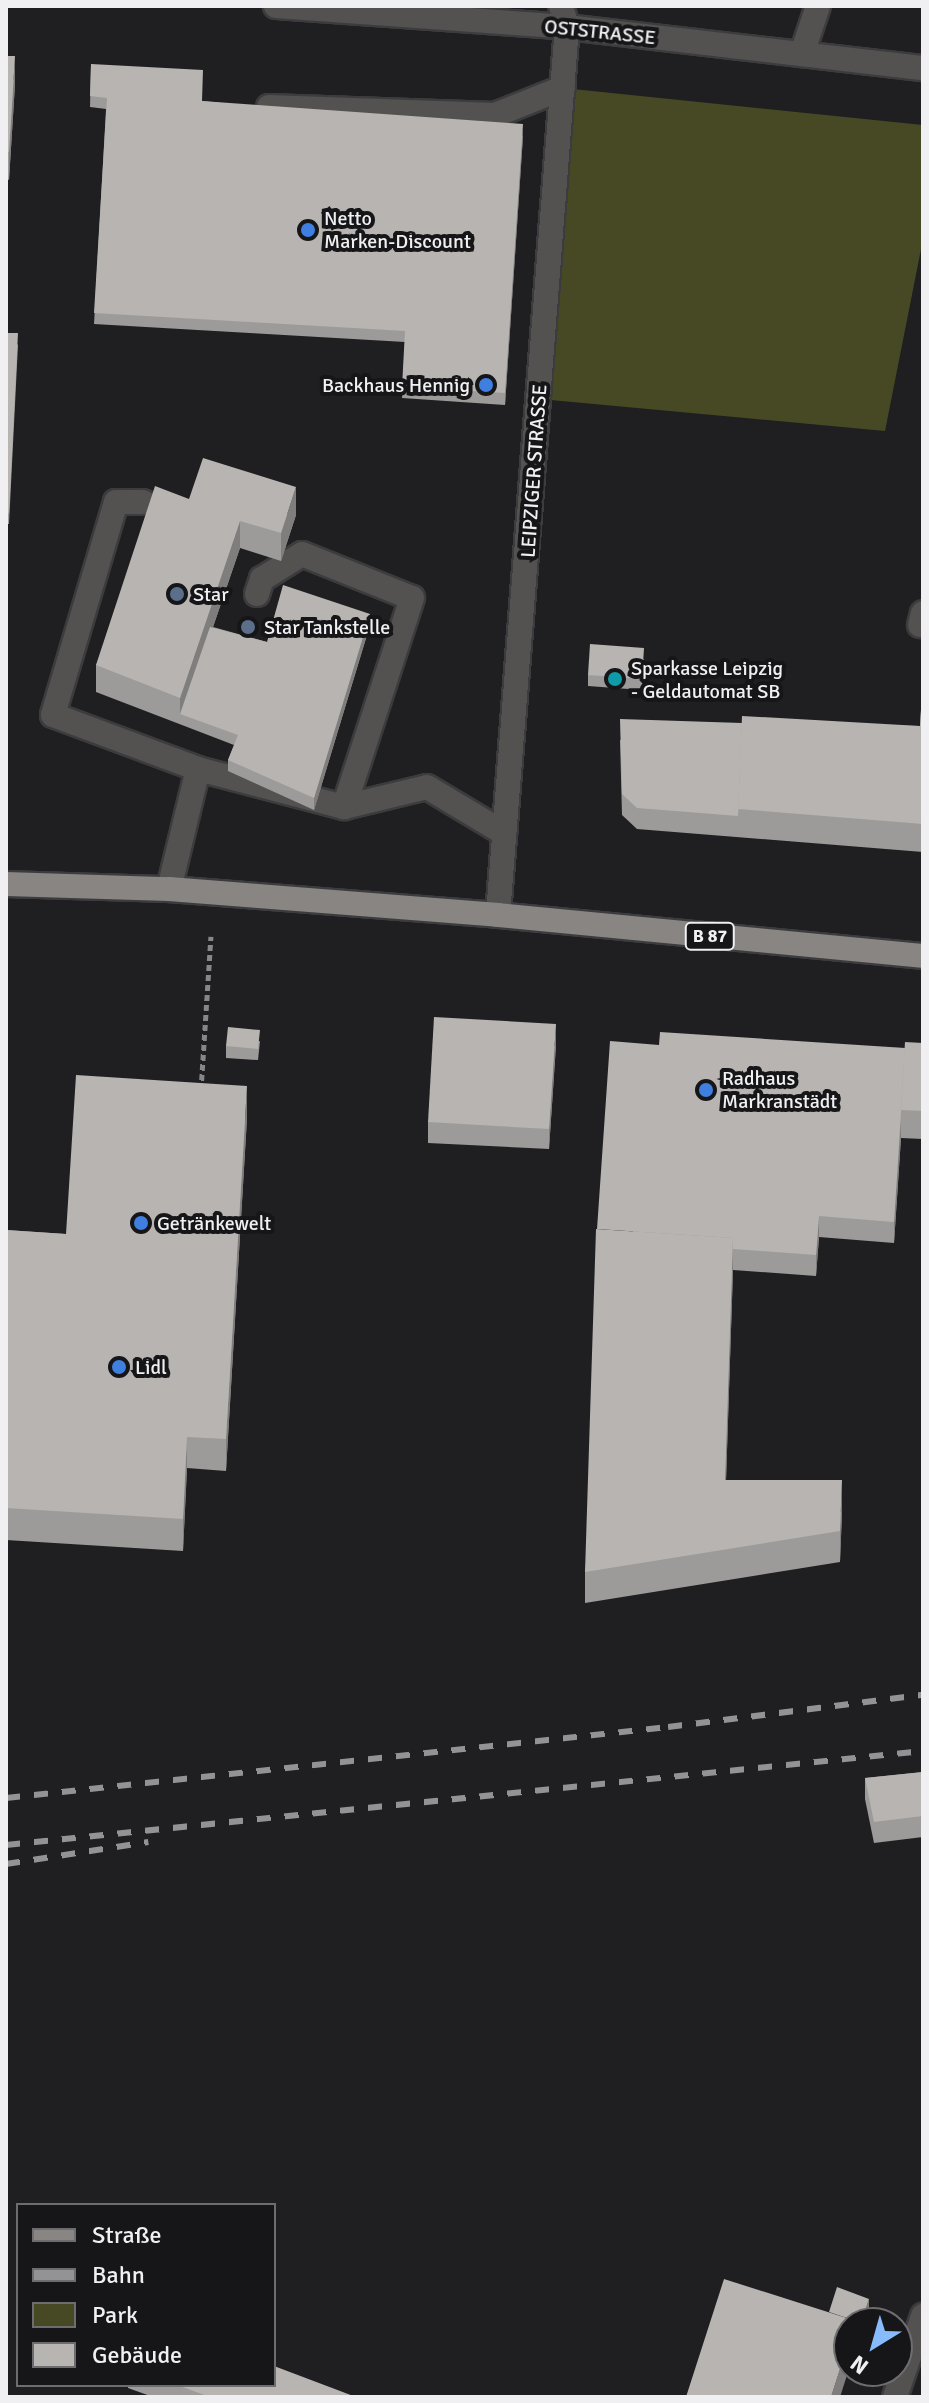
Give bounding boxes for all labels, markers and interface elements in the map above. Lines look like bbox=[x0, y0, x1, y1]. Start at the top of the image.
street label: OSTSTRASSE bbox=[543, 14, 657, 50]
place label: Netto Marken-Discount bbox=[324, 206, 471, 253]
marker: Netto Marken-Discount bbox=[299, 221, 317, 239]
place label: Backhaus Hennig bbox=[322, 373, 470, 397]
marker: Backhaus Hennig bbox=[477, 376, 495, 394]
street label: LEIPZIGER STRASSE bbox=[516, 383, 552, 559]
place label: Star bbox=[193, 582, 229, 606]
marker: Star bbox=[168, 585, 186, 603]
place label: Star Tankstelle bbox=[264, 615, 390, 639]
marker: Star Tankstelle bbox=[239, 618, 257, 636]
place label: Sparkasse Leipzig - Geldautomat SB bbox=[631, 656, 783, 703]
marker: Sparkasse Leipzig - Geldautomat SB bbox=[606, 670, 624, 688]
road number: B 87 bbox=[684, 922, 736, 950]
place label: Radhaus Markranstädt bbox=[722, 1066, 837, 1113]
marker: Radhaus Markranstädt bbox=[697, 1081, 715, 1099]
place label: Getränkewelt bbox=[157, 1211, 271, 1235]
marker: Getränkewelt bbox=[132, 1214, 150, 1232]
place label: Lidl bbox=[135, 1355, 167, 1379]
marker: Lidl bbox=[110, 1358, 128, 1376]
legend bbox=[16, 2203, 276, 2387]
text: Straße bbox=[92, 2220, 162, 2250]
text: Bahn bbox=[92, 2260, 145, 2290]
text: Park bbox=[92, 2300, 138, 2330]
north arrow bbox=[833, 2307, 913, 2387]
text: Gebäude bbox=[92, 2340, 182, 2370]
text: N bbox=[845, 2350, 874, 2380]

